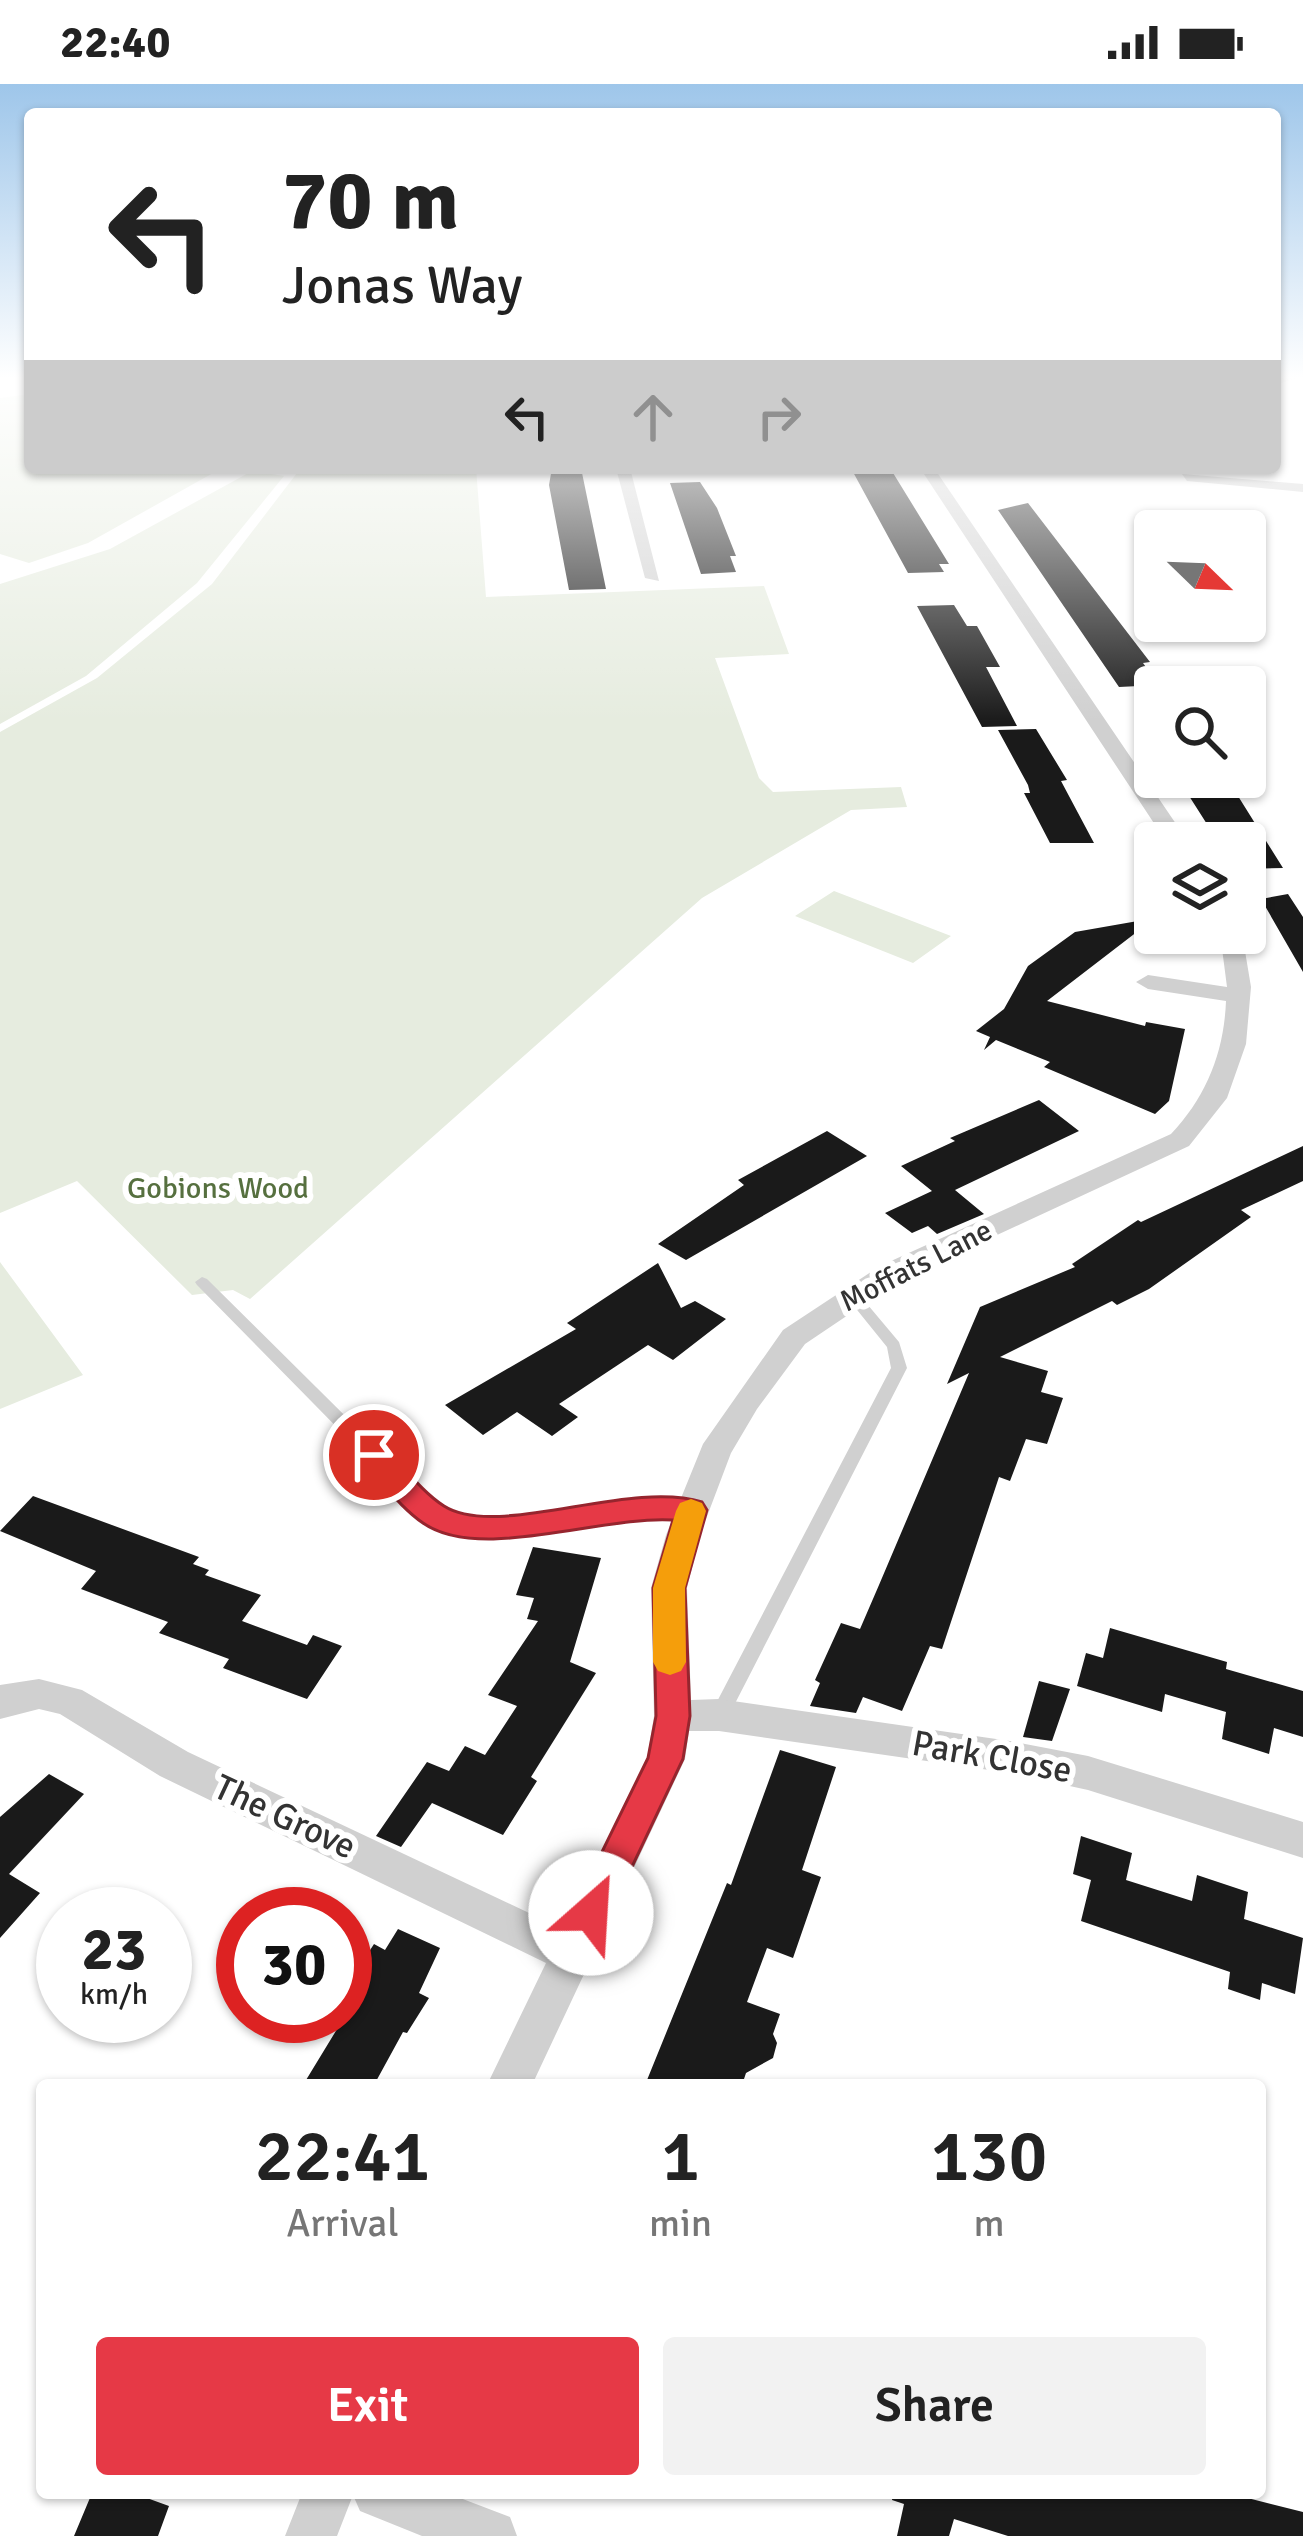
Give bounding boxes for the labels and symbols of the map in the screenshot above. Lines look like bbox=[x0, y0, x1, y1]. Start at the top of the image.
north arrow bbox=[1134, 510, 1266, 642]
park label: Gobions Wood bbox=[127, 1170, 309, 1207]
street label: Moffats Lane bbox=[834, 1212, 998, 1320]
pin bbox=[323, 1404, 425, 1506]
street label: Park Close bbox=[909, 1721, 1075, 1793]
street label: The Grove bbox=[207, 1765, 363, 1869]
position arrow bbox=[528, 1850, 654, 1976]
speed limit sign: 30 bbox=[216, 1887, 372, 2043]

